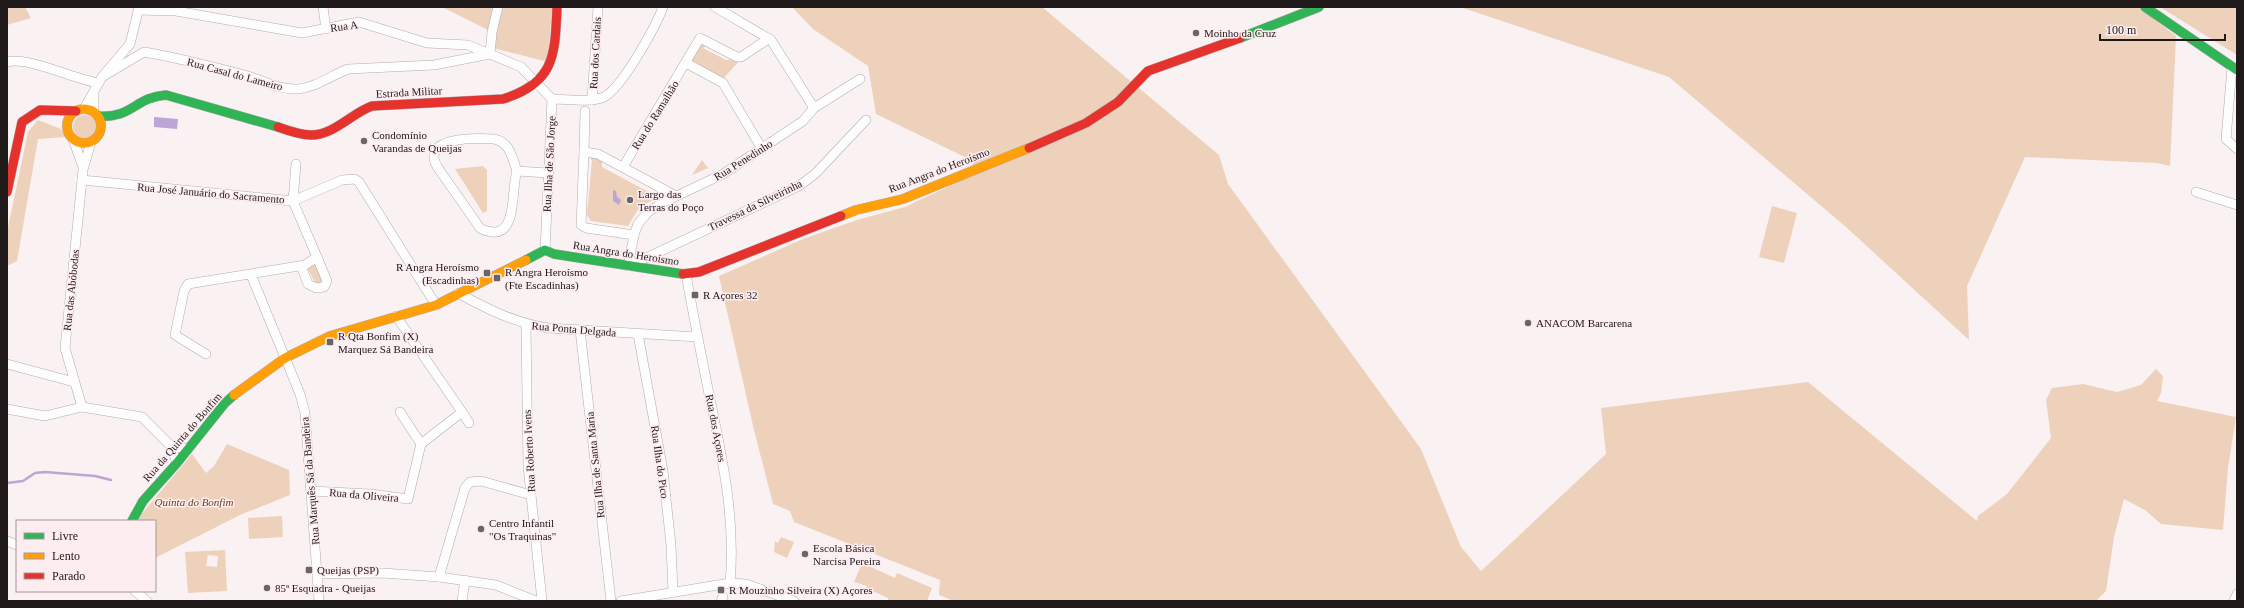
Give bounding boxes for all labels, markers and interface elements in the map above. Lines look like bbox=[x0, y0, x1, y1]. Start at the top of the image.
scale bar bbox=[2100, 16, 2225, 42]
street label: Rua dos Cardais bbox=[587, 17, 603, 89]
street label: Rua A bbox=[329, 18, 359, 34]
text: 100 m bbox=[2106, 23, 2137, 37]
place label: Moinho da Cruz bbox=[1204, 27, 1276, 39]
marker: Moinho da Cruz bbox=[1191, 28, 1201, 38]
street label: Rua Casal do Lameiro bbox=[186, 55, 285, 93]
street label: Rua do Ramalhão bbox=[629, 78, 681, 152]
street label: Estrada Militar bbox=[376, 84, 443, 100]
street label: Rua Ilha de São Jorge bbox=[540, 115, 558, 212]
place label: Condomínio Varandas de Queijas bbox=[372, 129, 462, 154]
marker: Condomínio Varandas de Queijas bbox=[359, 136, 369, 146]
street label: Rua Penedinho bbox=[711, 137, 775, 183]
street label: Rua Angra do Heroísmo bbox=[887, 145, 992, 195]
street label: Travessa da Silveirinha bbox=[706, 177, 804, 233]
street label: Rua José Januário do Sacramento bbox=[137, 181, 286, 205]
place label: Largo das Terras do Poço bbox=[638, 188, 704, 213]
marker: Largo das Terras do Poço bbox=[625, 195, 635, 205]
street label: Rua Angra do Heroísmo bbox=[572, 239, 680, 267]
street label: Rua das Abóbodas bbox=[61, 249, 81, 331]
place label: R Angra Heroísmo (Escadinhas) bbox=[396, 261, 479, 287]
place label: R Angra Heroísmo (Fte Escadinhas) bbox=[505, 266, 589, 292]
marker: R Angra Heroísmo (Escadinhas) bbox=[482, 268, 492, 278]
marker: R Angra Heroísmo (Fte Escadinhas) bbox=[492, 273, 502, 283]
place label: R Açores 32 bbox=[703, 289, 757, 301]
marker: R Açores 32 bbox=[690, 290, 700, 300]
place label: ANACOM Barcarena bbox=[1536, 317, 1632, 329]
marker: ANACOM Barcarena bbox=[1523, 318, 1533, 328]
street label: Rua Ponta Delgada bbox=[531, 319, 617, 339]
place label: R Qta Bonfim (X) Marquez Sá Bandeira bbox=[338, 330, 433, 355]
marker: R Qta Bonfim (X) Marquez Sá Bandeira bbox=[325, 337, 335, 347]
street label: Rua da Quinta do Bonfim bbox=[140, 390, 224, 484]
street label: Rua dos Açores bbox=[704, 393, 728, 463]
street label: Rua Roberto Ivens bbox=[521, 410, 537, 492]
street label: Rua Ilha de Santa Maria bbox=[583, 411, 607, 519]
street label: Rua Marquês Sá da Bandeira bbox=[298, 416, 322, 545]
street label: Rua Ilha do Pico bbox=[649, 425, 671, 500]
street label: Rua da Oliveira bbox=[329, 486, 399, 504]
park label: Quinta do Bonfim bbox=[155, 496, 233, 508]
place label: Centro Infantil "Os Traquinas" bbox=[489, 517, 556, 542]
legend bbox=[16, 520, 156, 592]
marker: Centro Infantil "Os Traquinas" bbox=[476, 524, 486, 534]
text: Livre bbox=[52, 529, 78, 543]
place label: Escola Básica Narcisa Pereira bbox=[813, 542, 881, 567]
text: Lento bbox=[52, 549, 80, 563]
marker: Escola Básica Narcisa Pereira bbox=[800, 549, 810, 559]
place label: Queijas (PSP) bbox=[317, 564, 379, 577]
marker: Queijas (PSP) bbox=[304, 565, 314, 575]
text: Parado bbox=[52, 569, 85, 583]
place label: 85ª Esquadra - Queijas bbox=[275, 582, 375, 594]
marker: 85ª Esquadra - Queijas bbox=[262, 583, 272, 593]
place label: R Mouzinho Silveira (X) Açores bbox=[729, 584, 873, 597]
marker: R Mouzinho Silveira (X) Açores bbox=[716, 585, 726, 595]

